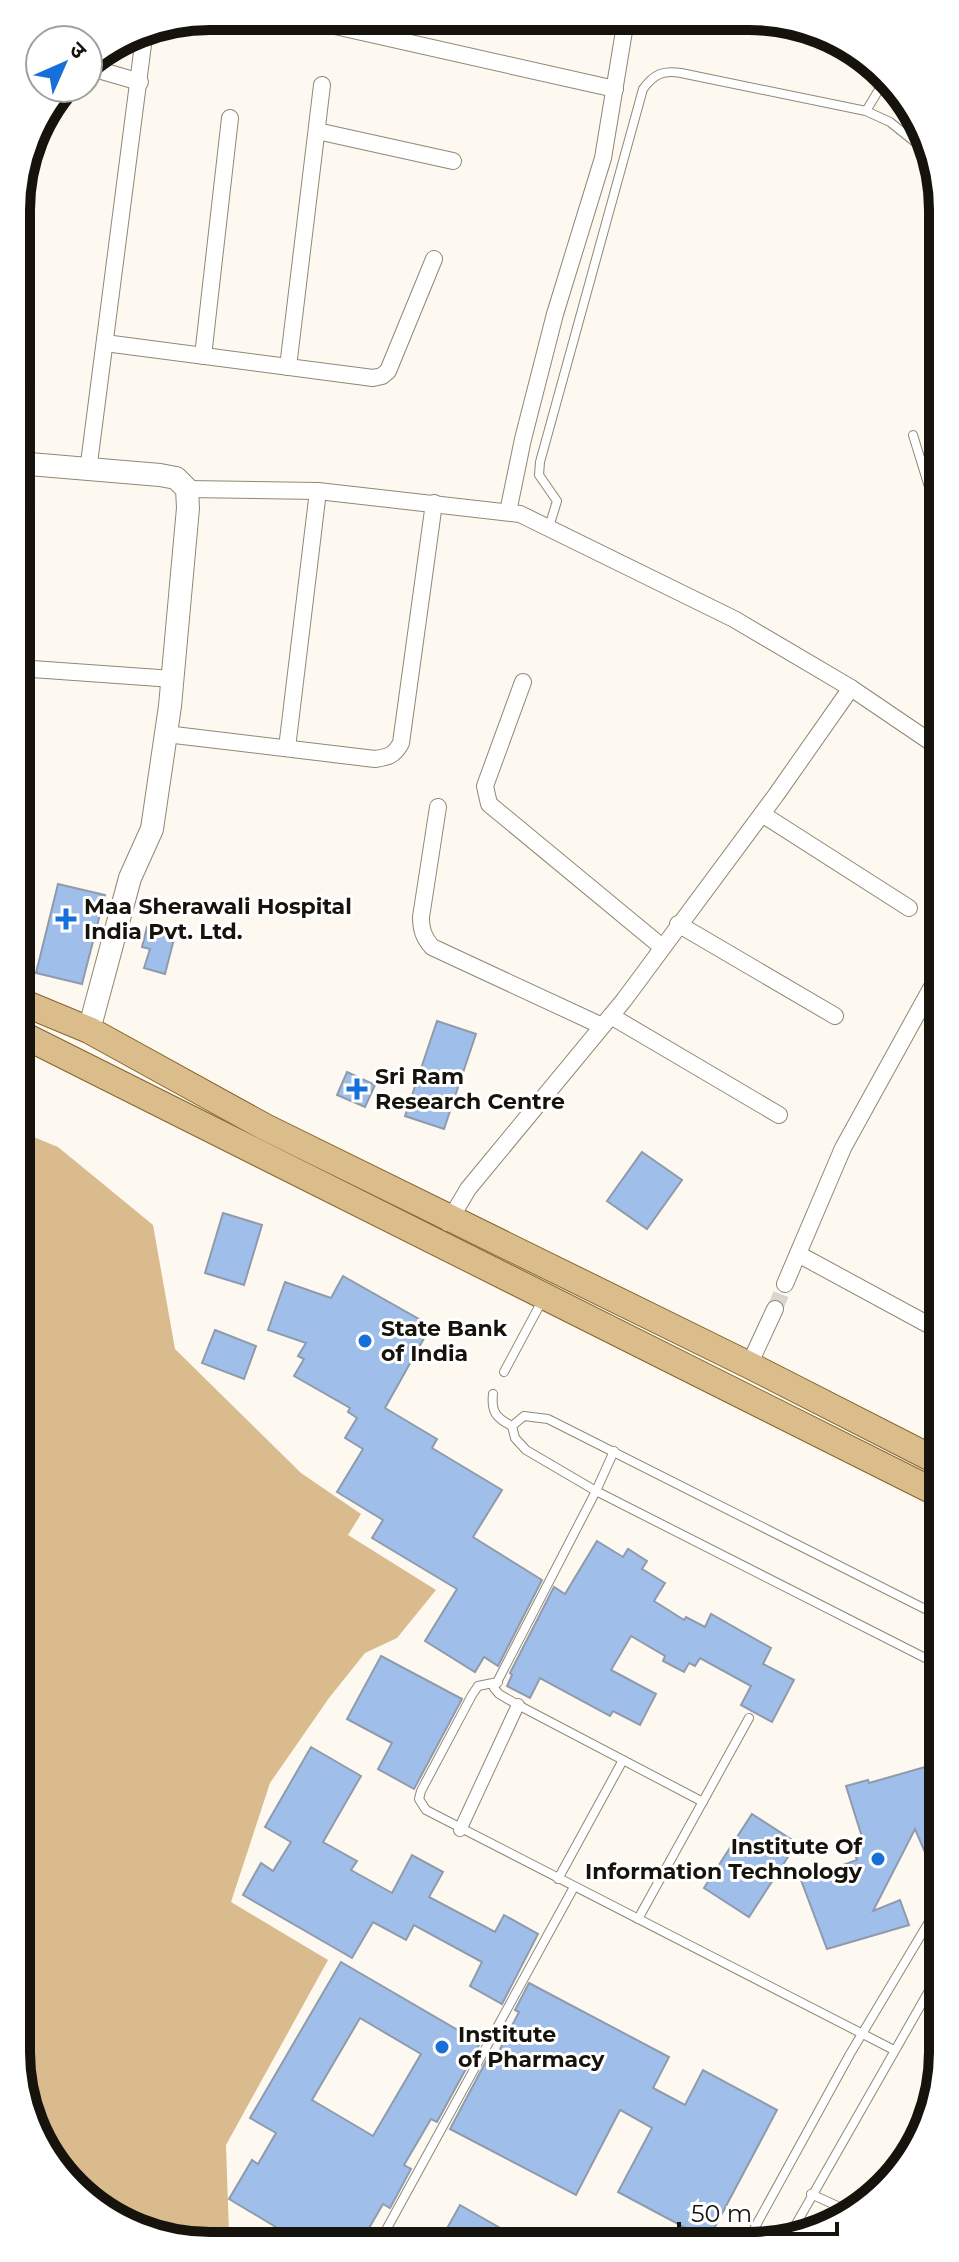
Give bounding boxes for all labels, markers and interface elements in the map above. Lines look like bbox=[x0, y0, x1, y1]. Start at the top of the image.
north arrow bbox=[24, 24, 104, 104]
text: उ bbox=[64, 36, 93, 65]
place label: Maa Sherawali Hospital India Pvt. Ltd. bbox=[84, 893, 352, 945]
marker: Maa Sherawali Hospital India Pvt. Ltd. bbox=[55, 908, 77, 930]
place label: Sri Ram Research Centre bbox=[375, 1063, 565, 1115]
marker: Sri Ram Research Centre bbox=[346, 1078, 368, 1100]
place label: State Bank of India bbox=[381, 1315, 508, 1367]
marker: State Bank of India bbox=[356, 1332, 374, 1350]
place label: Institute Of Information Technology bbox=[585, 1833, 863, 1885]
marker: Institute Of Information Technology bbox=[869, 1850, 887, 1868]
place label: Institute of Pharmacy bbox=[458, 2021, 605, 2073]
marker: Institute of Pharmacy bbox=[433, 2038, 451, 2056]
scale bar bbox=[679, 2186, 837, 2236]
text: 50 m bbox=[691, 2199, 752, 2228]

